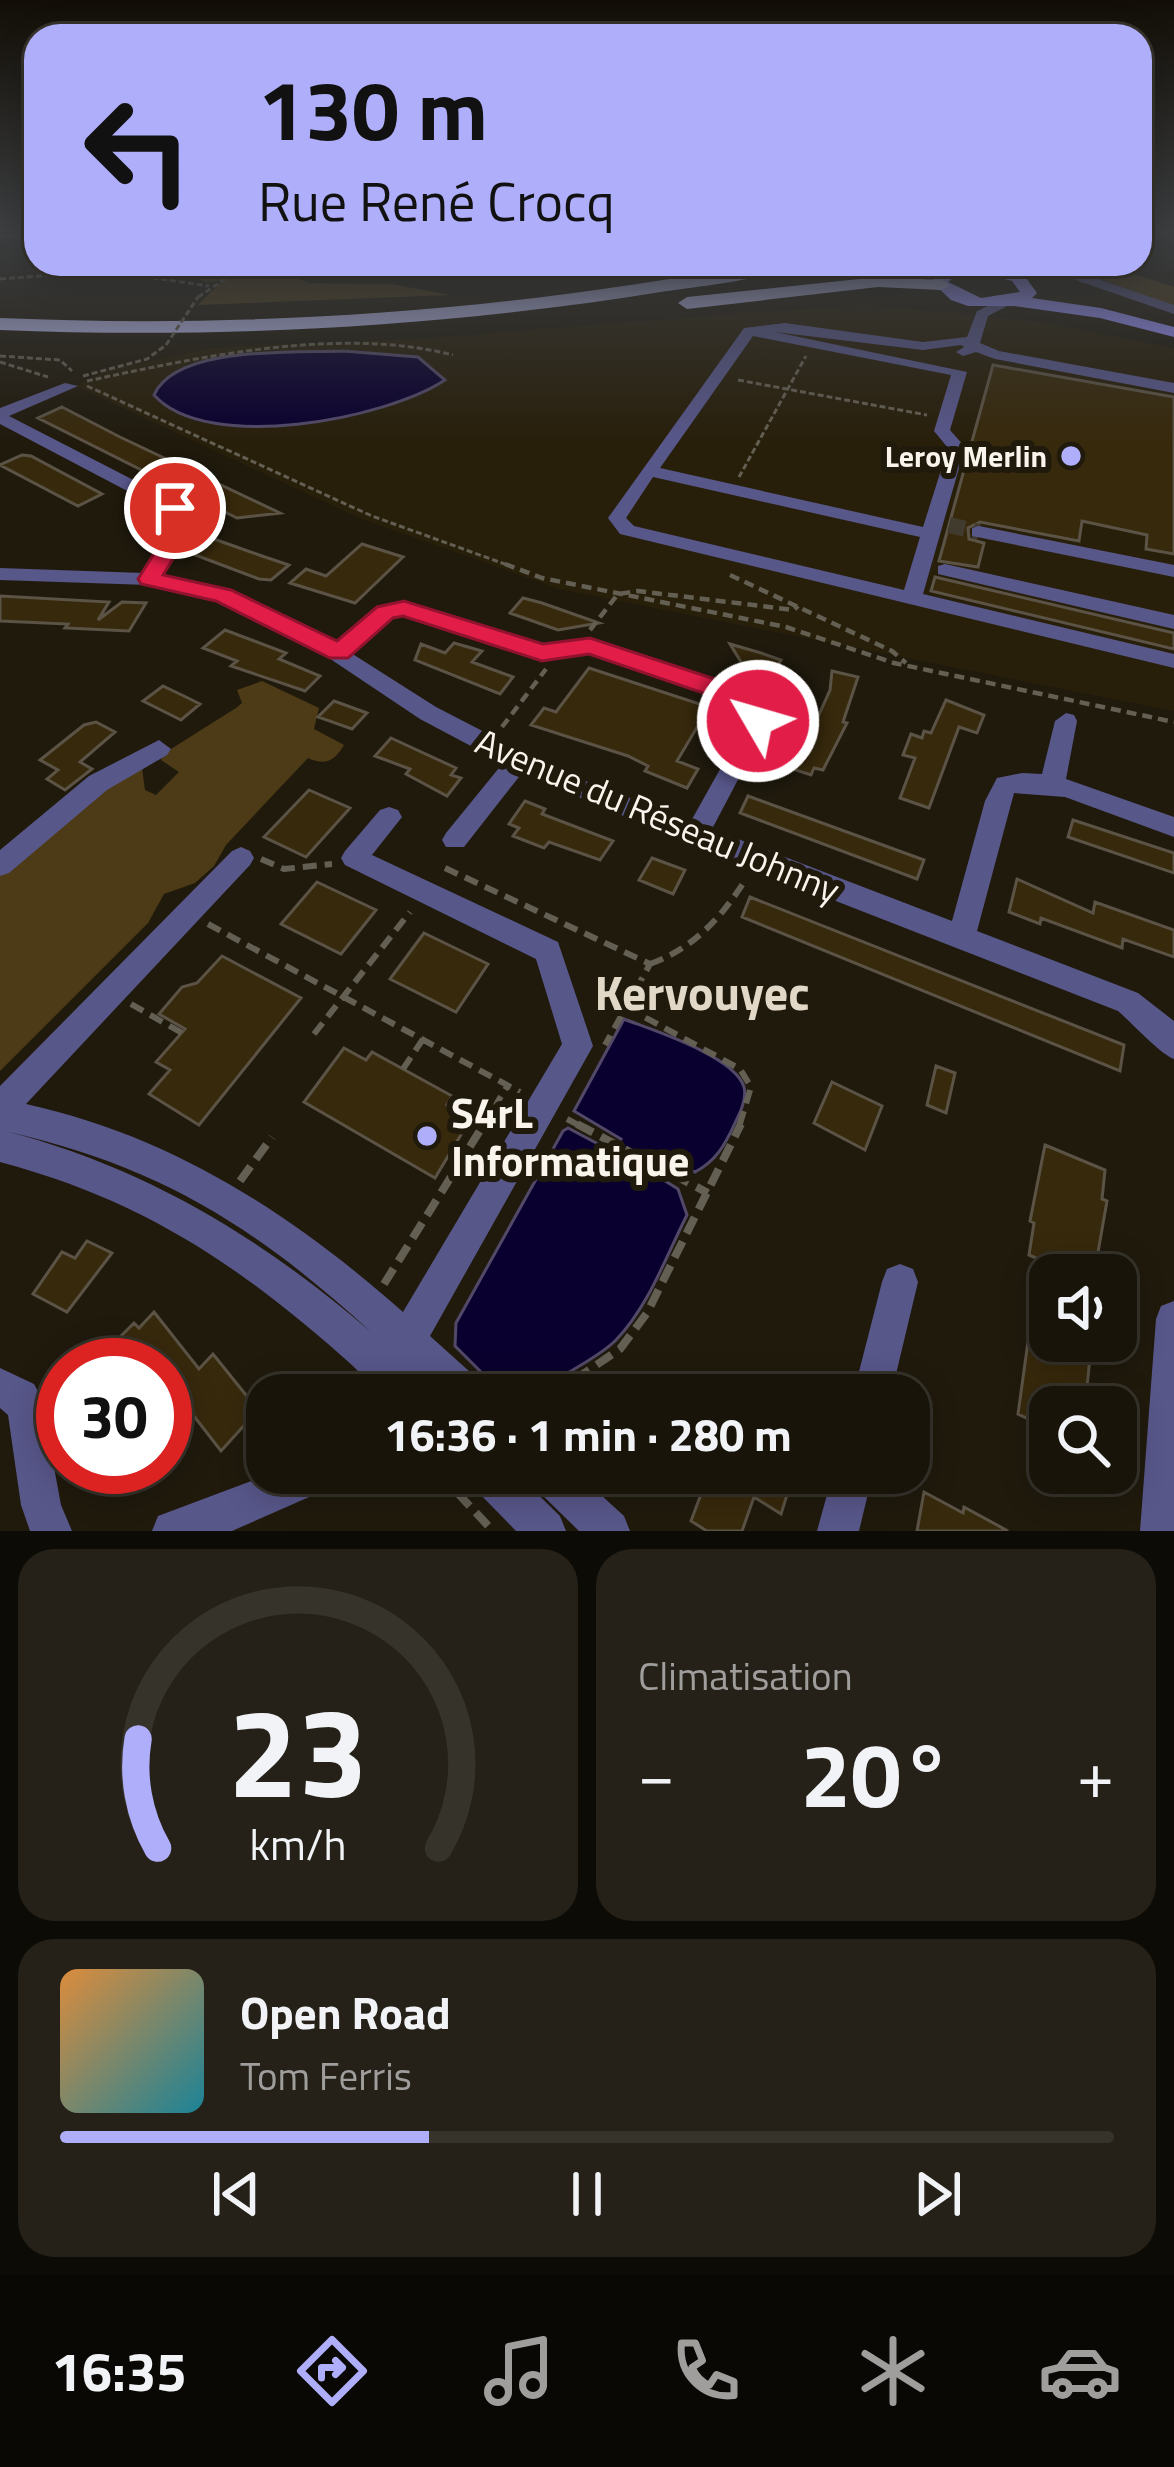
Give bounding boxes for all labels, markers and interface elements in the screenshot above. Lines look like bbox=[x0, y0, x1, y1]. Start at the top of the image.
text: 130 m bbox=[258, 45, 488, 173]
icon: left bbox=[60, 72, 216, 228]
text: Rue René Crocq bbox=[258, 160, 615, 242]
place label: Leroy Merlin bbox=[885, 433, 1047, 479]
marker: Leroy Merlin bbox=[1058, 443, 1084, 469]
pin bbox=[124, 457, 226, 559]
icon: arrive bbox=[142, 475, 208, 541]
position arrow bbox=[695, 658, 821, 784]
street label: Avenue du Réseau Johnny bbox=[467, 713, 849, 917]
district label: Kervouyec bbox=[594, 956, 810, 1029]
place label: S4rL Informatique bbox=[451, 1080, 689, 1192]
marker: S4rL Informatique bbox=[414, 1123, 440, 1149]
map controls bbox=[1029, 1254, 1137, 1494]
button: sound bbox=[1029, 1254, 1137, 1362]
speed limit sign: 30 bbox=[36, 1338, 192, 1494]
button: search bbox=[1029, 1386, 1137, 1494]
text: 16:36 · 1 min · 280 m bbox=[384, 1400, 792, 1468]
text: Climatisation bbox=[638, 1646, 853, 1705]
text: 23 bbox=[228, 1656, 368, 1845]
text: 20° bbox=[800, 1705, 952, 1842]
text: − bbox=[638, 1723, 675, 1824]
text: + bbox=[1077, 1723, 1114, 1824]
text: km/h bbox=[249, 1811, 347, 1877]
text: Open Road bbox=[240, 1978, 451, 2046]
text: Tom Ferris bbox=[240, 2046, 412, 2105]
icon: previous bbox=[203, 2161, 269, 2227]
icon: pause bbox=[554, 2161, 620, 2227]
icon: next bbox=[905, 2161, 971, 2227]
icon: directions bbox=[290, 2329, 374, 2413]
icon: music bbox=[477, 2329, 561, 2413]
icon: phone bbox=[664, 2329, 748, 2413]
icon: climate bbox=[851, 2329, 935, 2413]
icon: car bbox=[1038, 2329, 1122, 2413]
text: 16:35 bbox=[52, 2330, 186, 2412]

